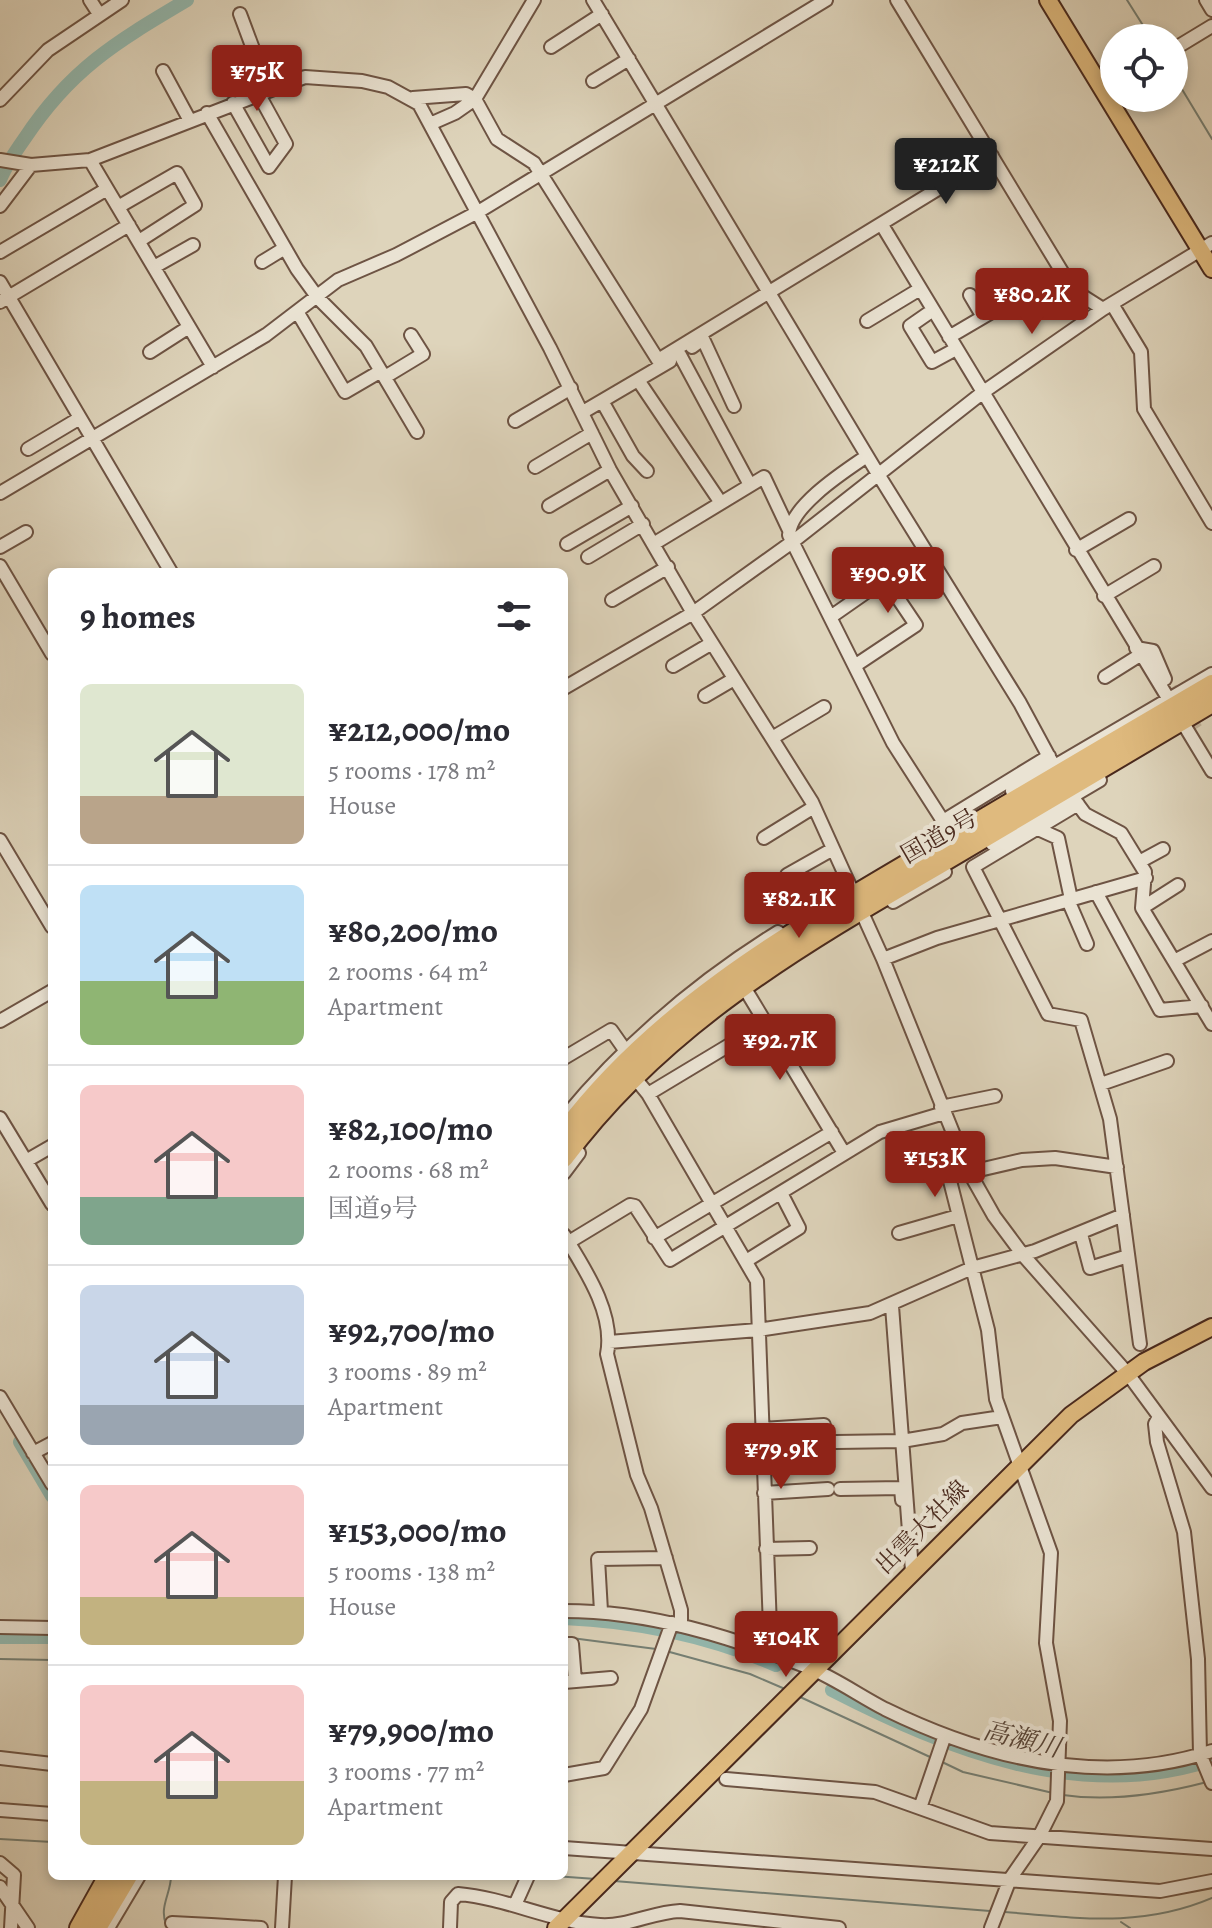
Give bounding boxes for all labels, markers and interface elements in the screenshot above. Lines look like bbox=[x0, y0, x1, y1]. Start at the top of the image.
map controls bbox=[1100, 24, 1188, 112]
button: locate bbox=[1100, 24, 1188, 112]
pin: ¥75K bbox=[210, 45, 304, 113]
text: ¥75K bbox=[230, 53, 284, 88]
pin: ¥212K bbox=[890, 138, 1002, 206]
text: ¥212K bbox=[913, 146, 979, 181]
pin: ¥80.2K bbox=[967, 268, 1097, 336]
text: ¥80.2K bbox=[993, 276, 1071, 311]
pin: ¥90.9K bbox=[823, 547, 953, 615]
text: ¥90.9K bbox=[850, 555, 926, 590]
text: 9 homes bbox=[80, 593, 196, 640]
icon: filters bbox=[492, 594, 536, 638]
text: ¥212,000/mo bbox=[328, 706, 510, 753]
icon: home bbox=[144, 716, 240, 812]
text: 5 rooms · 178 m² bbox=[328, 753, 495, 788]
text: House bbox=[328, 788, 396, 823]
street label: 国道9号 bbox=[895, 801, 983, 871]
pin: ¥82.1K bbox=[734, 872, 864, 940]
text: ¥82.1K bbox=[762, 880, 836, 915]
text: ¥80,200/mo bbox=[328, 907, 498, 954]
icon: home bbox=[144, 917, 240, 1013]
text: 2 rooms · 64 m² bbox=[328, 954, 488, 989]
text: Apartment bbox=[328, 989, 443, 1024]
pin: ¥92.7K bbox=[715, 1014, 845, 1082]
text: ¥92.7K bbox=[743, 1022, 817, 1057]
text: ¥82,100/mo bbox=[328, 1105, 493, 1152]
icon: home bbox=[144, 1117, 240, 1213]
pin: ¥153K bbox=[879, 1131, 991, 1199]
text: ¥153K bbox=[903, 1139, 967, 1174]
text: 2 rooms · 68 m² bbox=[328, 1152, 489, 1187]
text: 国道9号 bbox=[328, 1191, 418, 1226]
text: ¥92,700/mo bbox=[328, 1307, 495, 1354]
icon: home bbox=[144, 1317, 240, 1413]
text: 3 rooms · 89 m² bbox=[328, 1354, 487, 1389]
text: Apartment bbox=[328, 1389, 443, 1424]
pin: ¥79.9K bbox=[716, 1423, 846, 1491]
text: ¥79.9K bbox=[744, 1431, 818, 1466]
street label: 出雲大社線 bbox=[868, 1473, 976, 1581]
text: ¥153,000/mo bbox=[328, 1507, 507, 1554]
icon: home bbox=[144, 1517, 240, 1613]
text: 5 rooms · 138 m² bbox=[328, 1554, 495, 1589]
text: House bbox=[328, 1589, 396, 1624]
pin: ¥104K bbox=[730, 1611, 842, 1679]
text: ¥104K bbox=[753, 1619, 819, 1654]
text: ¥79,900/mo bbox=[328, 1707, 494, 1754]
water label: 高瀬川 bbox=[980, 1713, 1067, 1766]
icon: home bbox=[144, 1717, 240, 1813]
text: 3 rooms · 77 m² bbox=[328, 1754, 484, 1789]
text: Apartment bbox=[328, 1789, 443, 1824]

